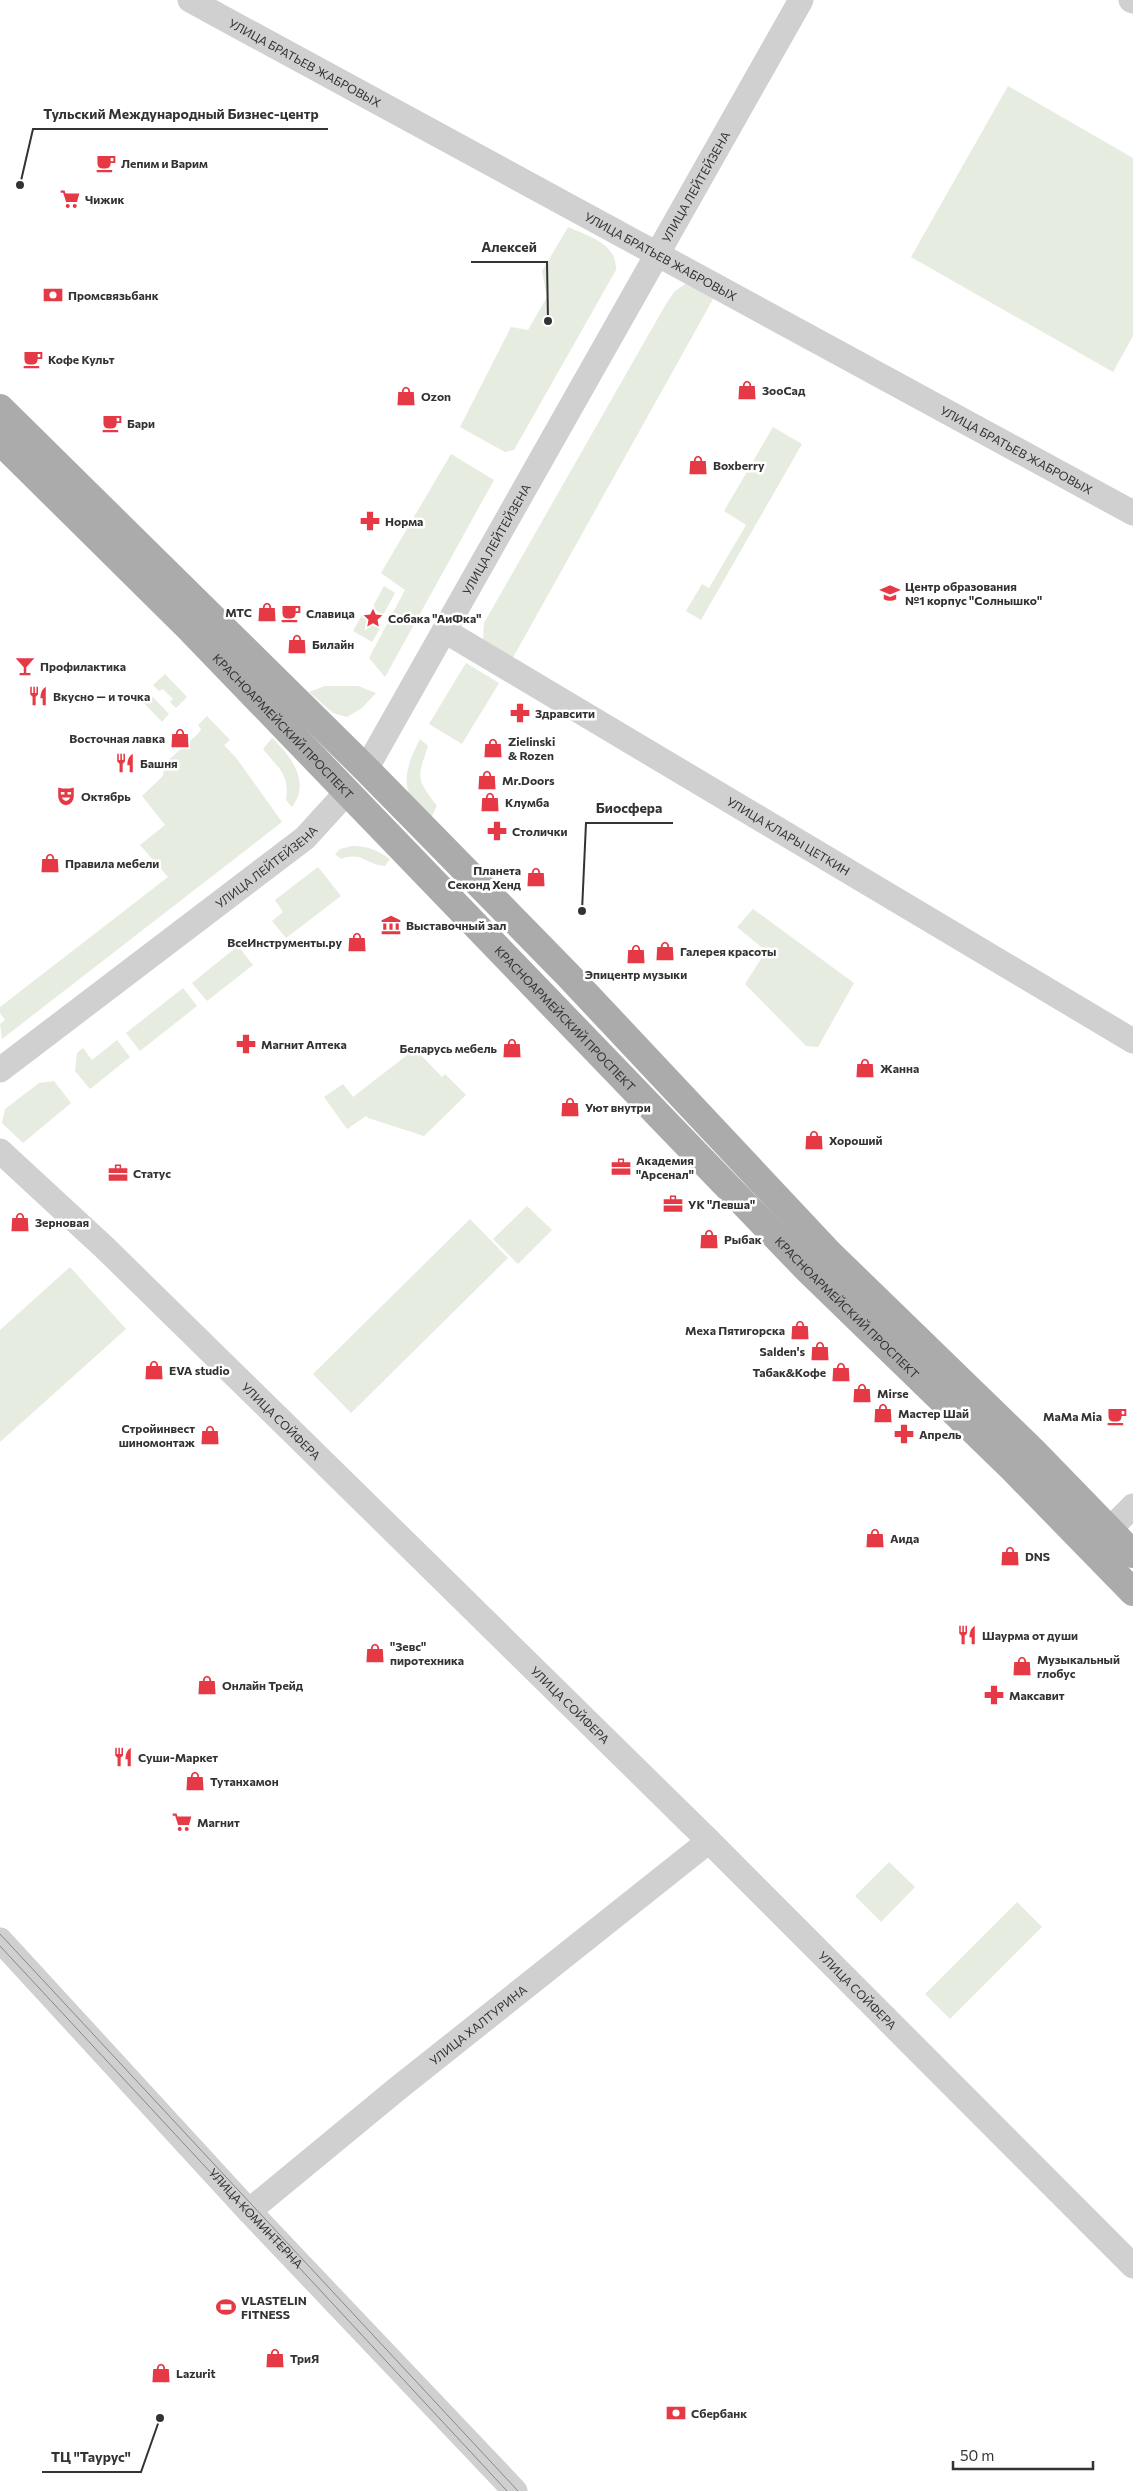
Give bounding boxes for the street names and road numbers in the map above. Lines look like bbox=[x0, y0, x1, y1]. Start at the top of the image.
street label: УЛИЦА БРАТЬЕВ ЖАБРОВЫХ bbox=[227, 16, 384, 110]
street label: УЛИЦА ЛЕЙТЕЙЗЕНА bbox=[658, 129, 732, 245]
street label: УЛИЦА БРАТЬЕВ ЖАБРОВЫХ bbox=[582, 209, 739, 303]
street label: УЛИЦА БРАТЬЕВ ЖАБРОВЫХ bbox=[938, 403, 1095, 497]
street label: УЛИЦА ЛЕЙТЕЙЗЕНА bbox=[459, 481, 533, 597]
street label: КРАСНОАРМЕЙСКИЙ ПРОСПЕКТ bbox=[210, 651, 357, 802]
street label: УЛИЦА КЛАРЫ ЦЕТКИН bbox=[724, 794, 853, 878]
street label: УЛИЦА ЛЕЙТЕЙЗЕНА bbox=[213, 823, 320, 911]
street label: КРАСНОАРМЕЙСКИЙ ПРОСПЕКТ bbox=[492, 943, 639, 1094]
street label: КРАСНОАРМЕЙСКИЙ ПРОСПЕКТ bbox=[773, 1234, 922, 1381]
street label: УЛИЦА СОЙФЕРА bbox=[239, 1379, 324, 1463]
street label: УЛИЦА СОЙФЕРА bbox=[528, 1663, 613, 1746]
street label: УЛИЦА СОЙФЕРА bbox=[816, 1948, 900, 2032]
street label: УЛИЦА ХАЛТУРИНА bbox=[426, 1982, 529, 2068]
street label: УЛИЦА КОМИНТЕРНА bbox=[206, 2165, 306, 2271]

